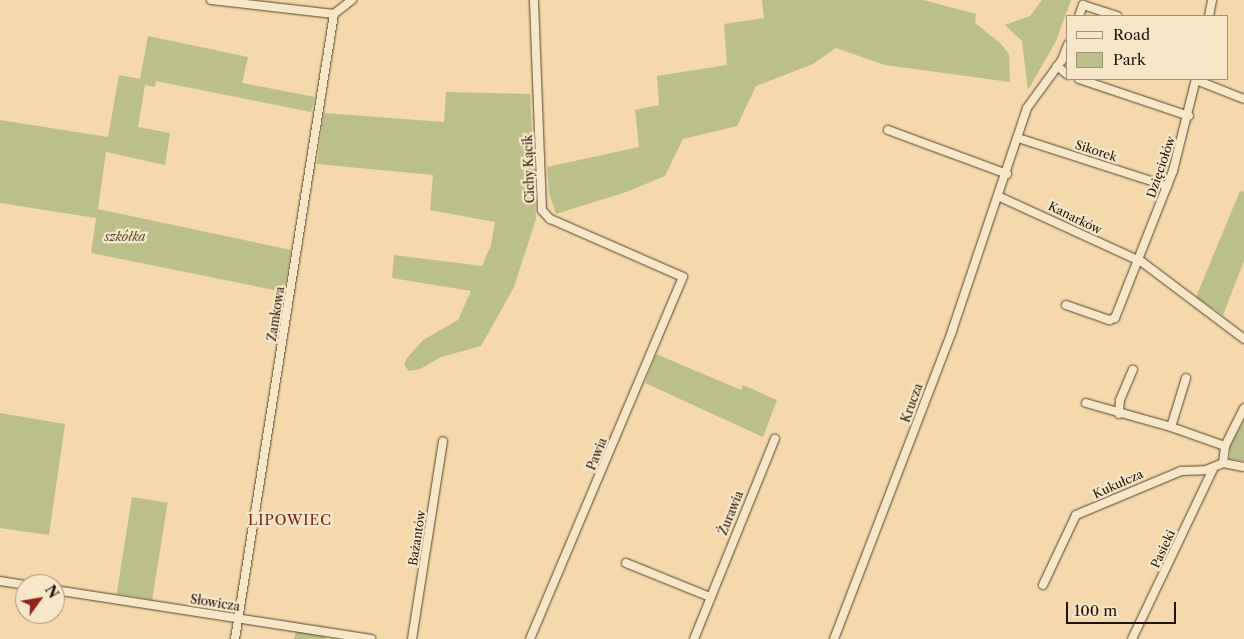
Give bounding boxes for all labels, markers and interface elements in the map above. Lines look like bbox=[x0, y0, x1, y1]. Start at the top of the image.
legend bbox=[1066, 15, 1229, 80]
text: Road bbox=[1113, 25, 1150, 44]
text: Park bbox=[1113, 50, 1146, 69]
street label: Cichy Kącik bbox=[521, 134, 537, 204]
street label: Dzięciołów bbox=[1144, 134, 1178, 200]
street label: Sikorek bbox=[1073, 137, 1119, 165]
street label: Kanarków bbox=[1046, 199, 1104, 237]
park label: szkółka bbox=[105, 230, 145, 244]
street label: Zamkowa bbox=[265, 286, 287, 342]
street label: Krucza bbox=[898, 381, 926, 425]
street label: Pawia bbox=[584, 436, 610, 472]
street label: Kukułcza bbox=[1091, 467, 1145, 501]
street label: Żurawia bbox=[716, 489, 746, 537]
street label: Bażantów bbox=[406, 509, 428, 567]
district label: LIPOWIEC bbox=[247, 512, 333, 528]
street label: Pasieki bbox=[1148, 528, 1178, 570]
north arrow bbox=[15, 574, 65, 624]
text: N bbox=[41, 582, 63, 602]
street label: Słowicza bbox=[189, 592, 241, 614]
scale bar bbox=[1069, 592, 1179, 624]
text: 100 m bbox=[1074, 601, 1117, 620]

